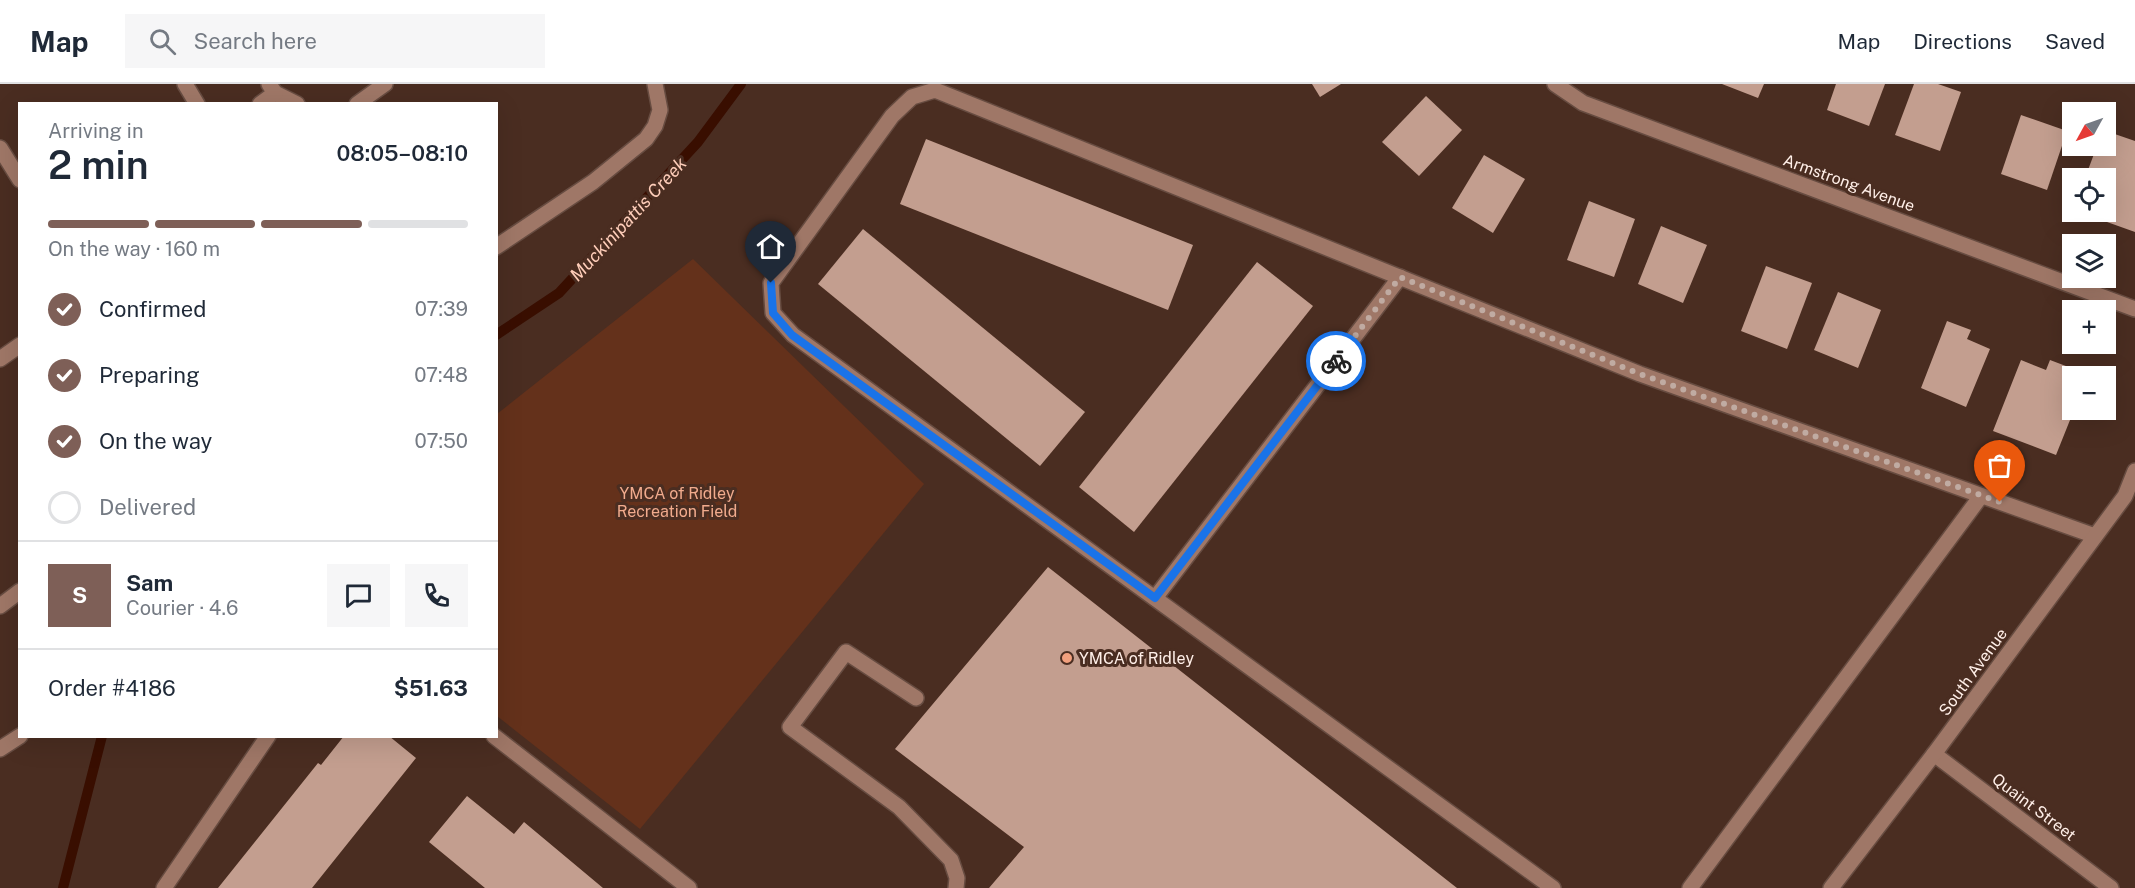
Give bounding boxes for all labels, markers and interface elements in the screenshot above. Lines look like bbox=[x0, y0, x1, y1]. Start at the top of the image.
search box bbox=[125, 14, 545, 68]
text: Map bbox=[30, 25, 89, 58]
icon: search bbox=[146, 25, 179, 58]
text: Search here bbox=[194, 28, 317, 54]
text: Map bbox=[1838, 29, 1880, 54]
text: Directions bbox=[1913, 29, 2012, 54]
text: Saved bbox=[2045, 29, 2105, 54]
north arrow bbox=[2062, 102, 2116, 156]
map controls bbox=[2062, 102, 2116, 420]
text: Arriving in bbox=[48, 119, 143, 143]
text: 08:05–08:10 bbox=[336, 140, 468, 166]
text: 2 min bbox=[48, 142, 149, 188]
street label: Armstrong Avenue bbox=[1781, 150, 1917, 216]
water label: Muckinipattis Creek bbox=[565, 153, 691, 285]
button: locate bbox=[2062, 168, 2116, 222]
pin bbox=[745, 221, 796, 283]
icon: home bbox=[754, 230, 787, 263]
button: layers bbox=[2062, 234, 2116, 288]
text: On the way · 160 m bbox=[48, 237, 220, 261]
icon: check bbox=[48, 293, 81, 326]
text: Confirmed bbox=[99, 296, 206, 322]
text: 07:39 bbox=[415, 297, 468, 321]
button: + bbox=[2062, 300, 2116, 354]
courier bbox=[1306, 331, 1366, 391]
icon: bike bbox=[1320, 345, 1353, 378]
icon: check bbox=[48, 359, 81, 392]
text: Preparing bbox=[99, 362, 200, 388]
text: 07:48 bbox=[414, 363, 468, 387]
button: − bbox=[2062, 366, 2116, 420]
icon: check bbox=[48, 425, 81, 458]
text: On the way bbox=[99, 428, 212, 454]
text: 07:50 bbox=[415, 429, 468, 453]
pin bbox=[1974, 440, 2025, 502]
icon: bag bbox=[1983, 449, 2016, 482]
park label: YMCA of Ridley Recreation Field bbox=[617, 484, 737, 521]
text: Delivered bbox=[99, 494, 196, 520]
button: chat bbox=[327, 564, 390, 627]
button: phone bbox=[405, 564, 468, 627]
text: Sam bbox=[126, 570, 173, 596]
text: S bbox=[72, 582, 87, 608]
text: Courier · 4.6 bbox=[126, 596, 238, 620]
street label: South Avenue bbox=[1935, 625, 2011, 719]
place label: YMCA of Ridley bbox=[1079, 649, 1194, 668]
marker: YMCA of Ridley bbox=[1060, 651, 1074, 665]
text: Order #4186 bbox=[48, 675, 176, 701]
text: $51.63 bbox=[394, 675, 468, 701]
street label: Quaint Street bbox=[1988, 769, 2080, 845]

